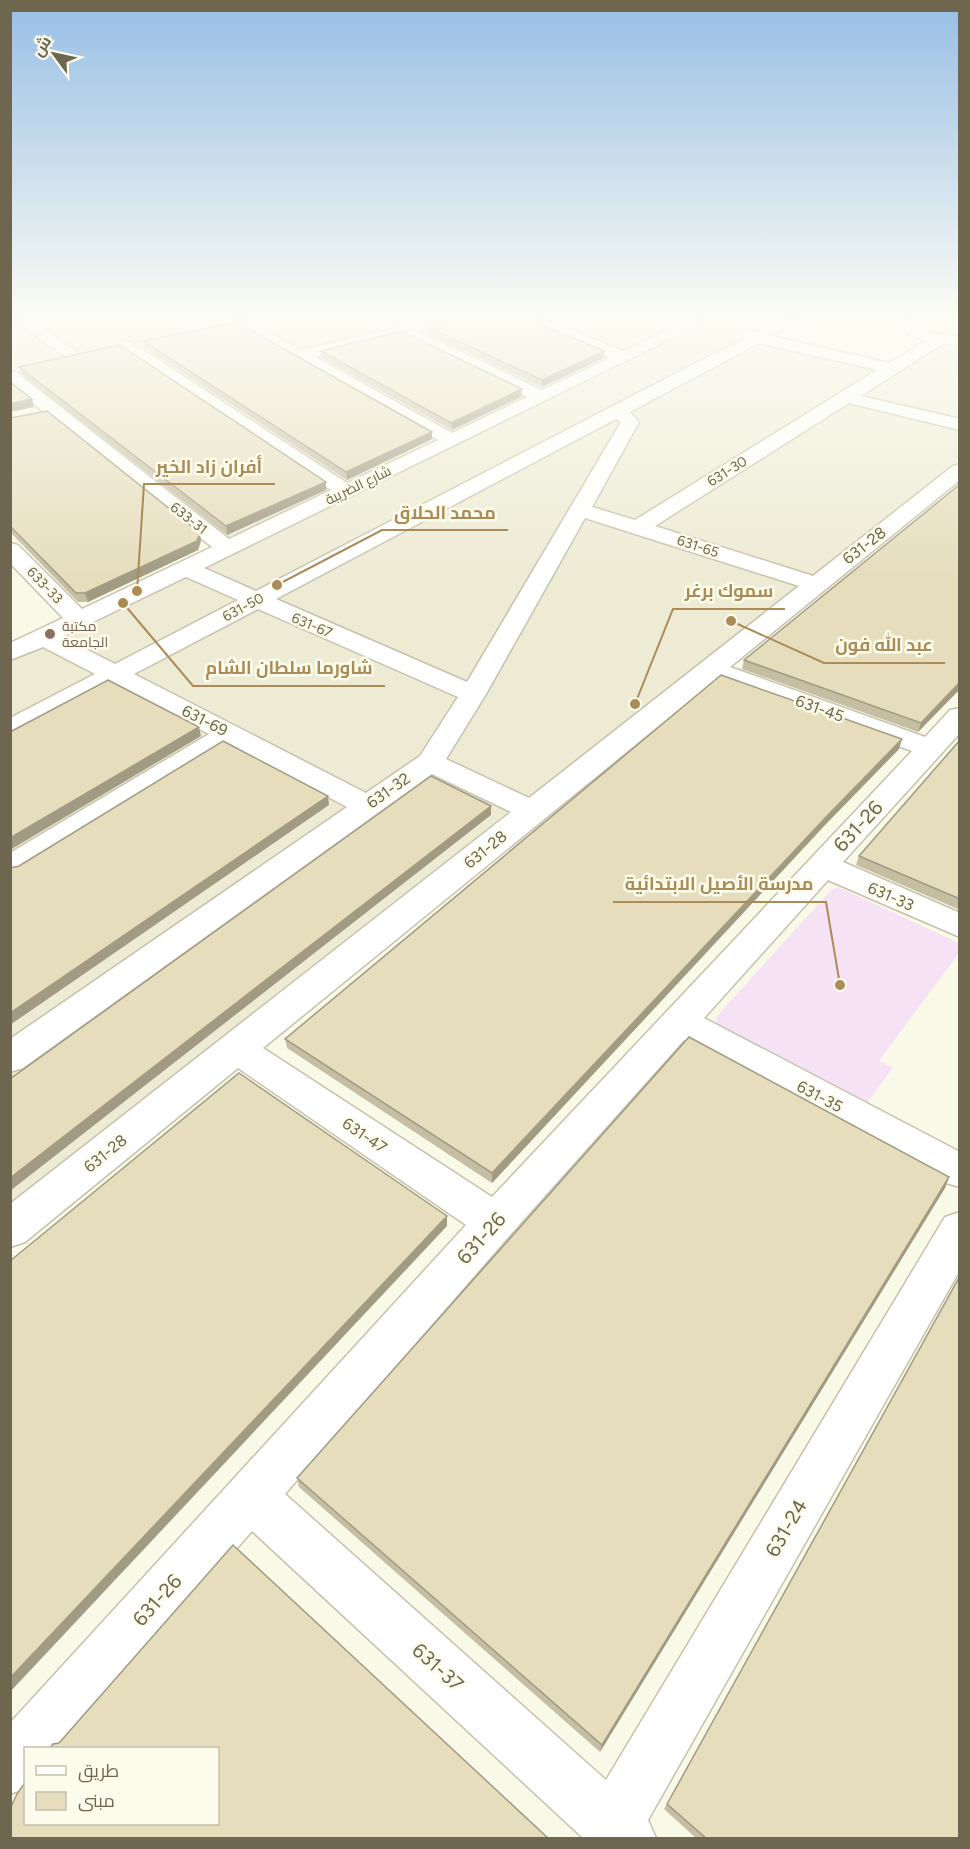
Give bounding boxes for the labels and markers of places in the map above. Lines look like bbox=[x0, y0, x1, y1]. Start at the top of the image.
callout: أفران زاد الخير bbox=[144, 448, 275, 484]
callout: محمد الحلاق bbox=[382, 494, 508, 530]
callout: سموك برغر bbox=[673, 573, 785, 609]
place label: مكتبة الجامعة bbox=[62, 618, 108, 651]
marker: مكتبة الجامعة bbox=[43, 627, 57, 641]
callout: عبد الله فون bbox=[824, 627, 945, 663]
callout: شاورما سلطان الشام bbox=[193, 650, 385, 686]
callout: مدرسة الأصيل الابتدائية bbox=[613, 866, 826, 902]

